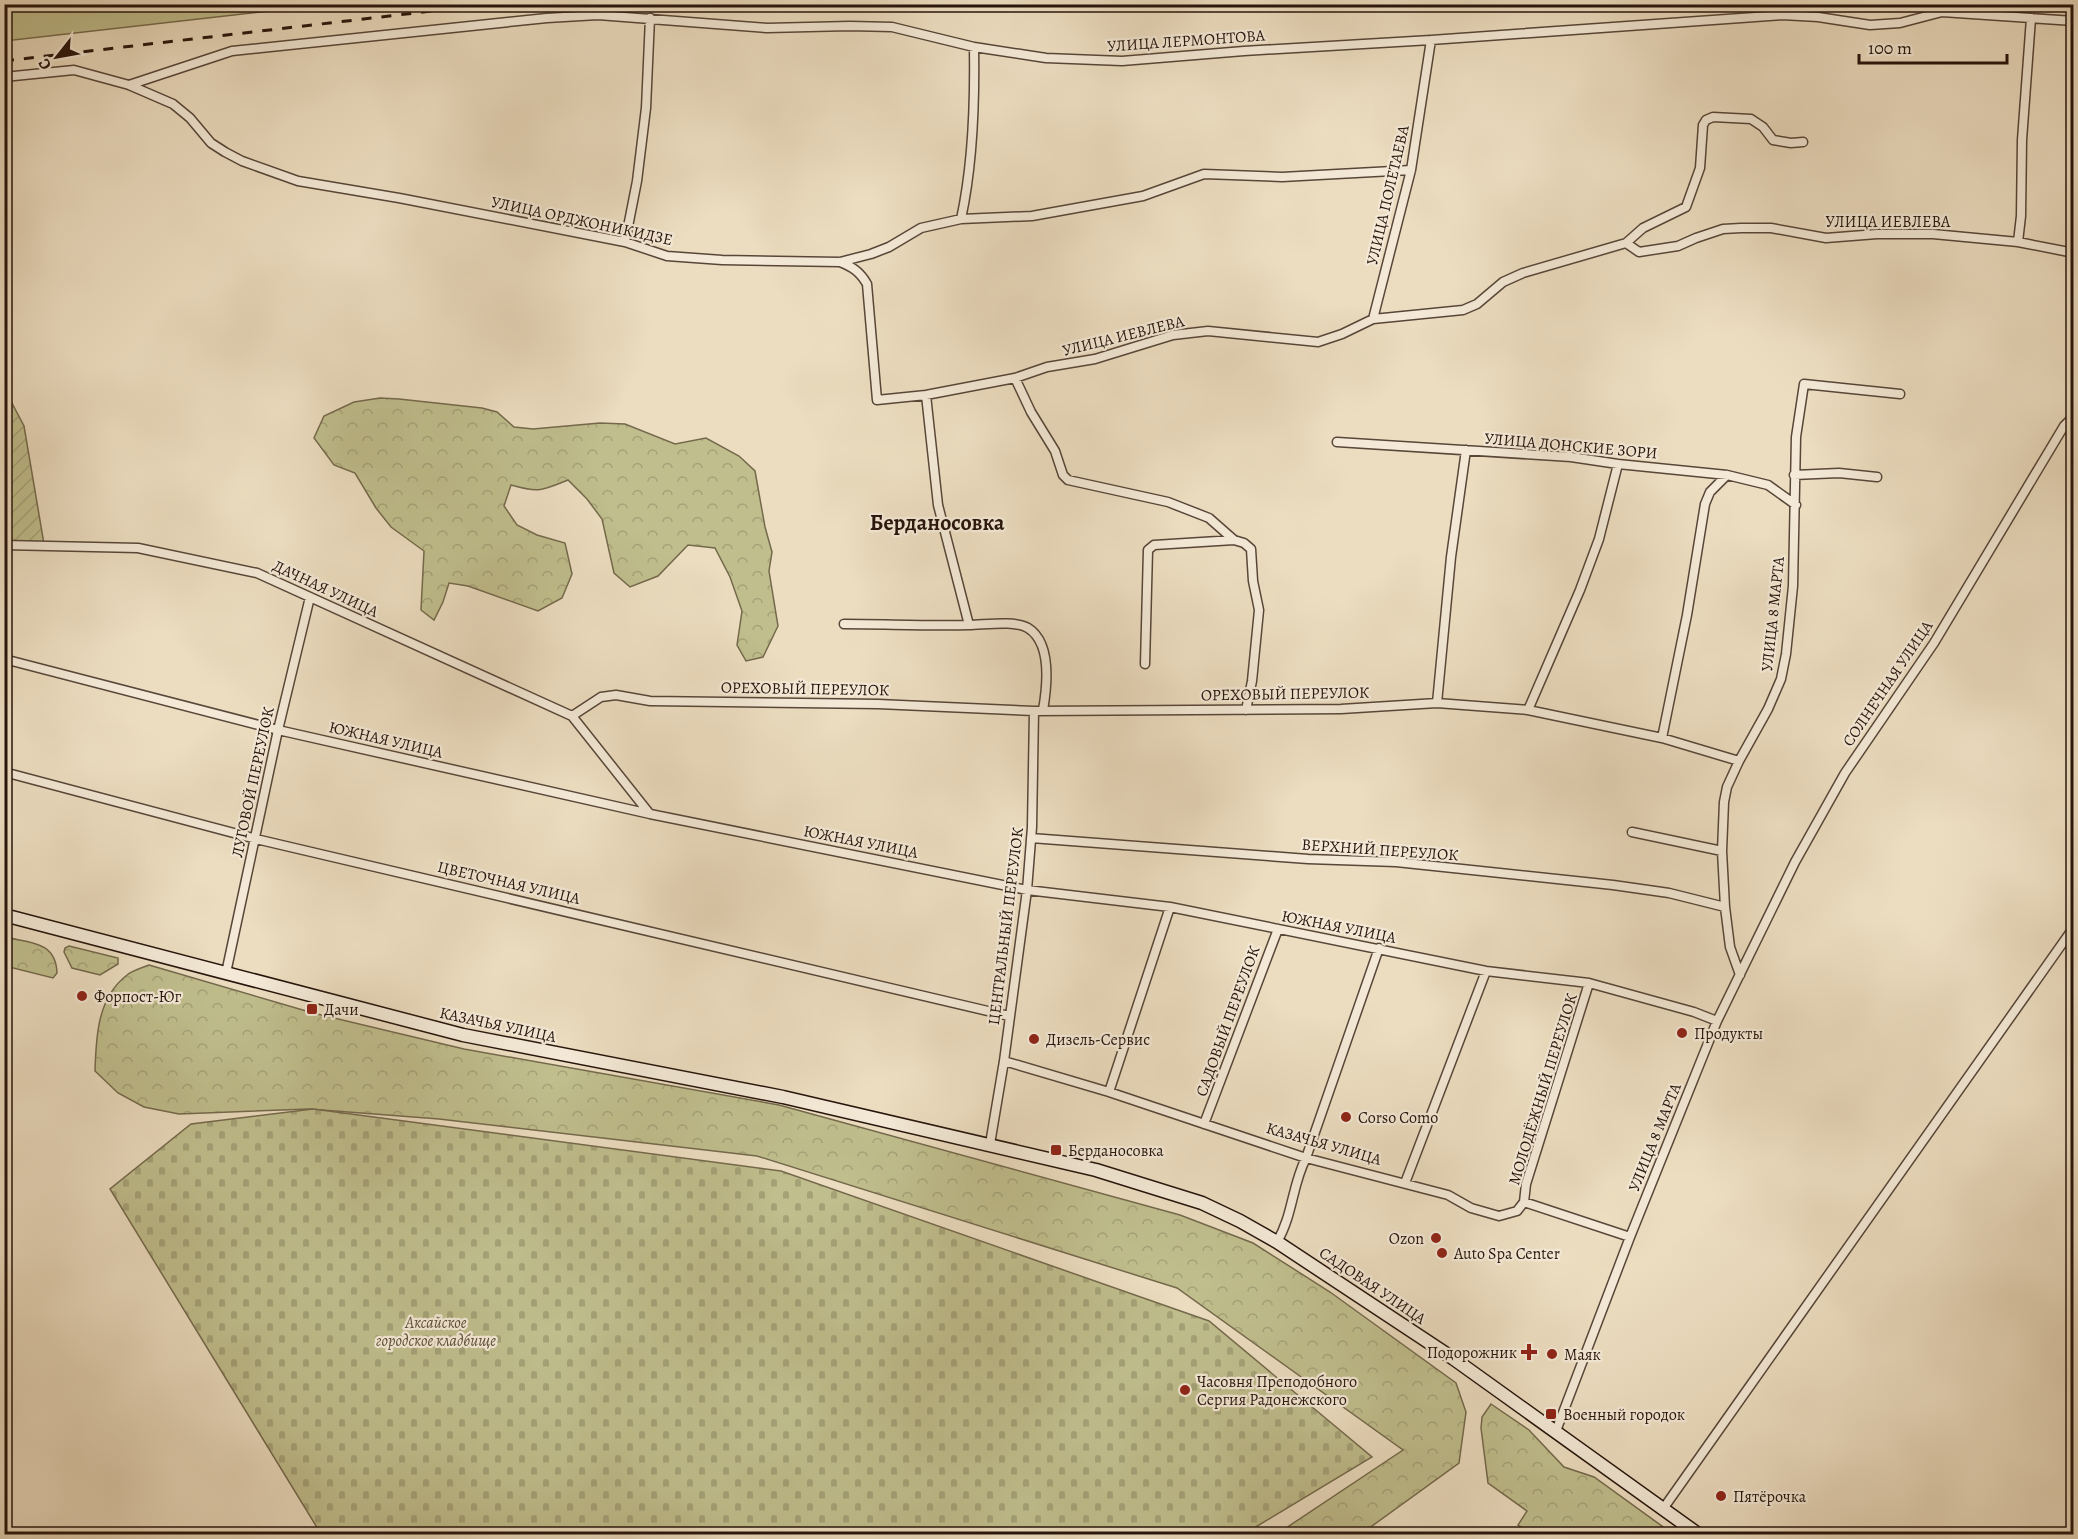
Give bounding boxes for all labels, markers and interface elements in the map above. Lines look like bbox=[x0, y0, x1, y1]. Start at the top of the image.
street label: УЛИЦА ЛЕРМОНТОВА bbox=[1106, 24, 1266, 57]
north arrow bbox=[27, 27, 87, 87]
scale bar bbox=[1859, 27, 2008, 65]
text: 100 m bbox=[1868, 36, 1912, 60]
text: С bbox=[33, 54, 57, 74]
street label: УЛИЦА ПОЛЕТАЕВА bbox=[1361, 123, 1415, 267]
street label: УЛИЦА ОРДЖОНИКИДЗЕ bbox=[489, 191, 675, 251]
street label: УЛИЦА ИЕВЛЕВА bbox=[1826, 211, 1951, 233]
street label: УЛИЦА ИЕВЛЕВА bbox=[1060, 310, 1187, 362]
street label: УЛИЦА ДОНСКИЕ ЗОРИ bbox=[1483, 427, 1658, 465]
district label: Берданосовка bbox=[870, 508, 1005, 538]
street label: ДАЧНАЯ УЛИЦА bbox=[269, 555, 382, 623]
street label: УЛИЦА 8 МАРТА bbox=[1756, 555, 1790, 673]
street label: СОЛНЕЧНАЯ УЛИЦА bbox=[1838, 616, 1938, 751]
street label: ОРЕХОВЫЙ ПЕРЕУЛОК bbox=[721, 677, 890, 701]
street label: ОРЕХОВЫЙ ПЕРЕУЛОК bbox=[1201, 682, 1370, 706]
street label: ЛУГОВОЙ ПЕРЕУЛОК bbox=[226, 704, 280, 860]
street label: ЮЖНАЯ УЛИЦА bbox=[327, 716, 446, 764]
street label: ЮЖНАЯ УЛИЦА bbox=[802, 820, 921, 864]
street label: ЦЕНТРАЛЬНЫЙ ПЕРЕУЛОК bbox=[983, 825, 1029, 1026]
street label: ВЕРХНИЙ ПЕРЕУЛОК bbox=[1301, 834, 1460, 867]
street label: ЦВЕТОЧНАЯ УЛИЦА bbox=[435, 856, 583, 910]
street label: ЮЖНАЯ УЛИЦА bbox=[1280, 905, 1399, 949]
street label: САДОВЫЙ ПЕРЕУЛОК bbox=[1190, 942, 1266, 1100]
place label: Форпост-Юг bbox=[94, 986, 182, 1008]
marker: Форпост-Юг bbox=[75, 989, 89, 1003]
street label: МОЛОДЁЖНЫЙ ПЕРЕУЛОК bbox=[1503, 990, 1583, 1188]
place label: Дачи bbox=[324, 999, 359, 1021]
marker: Дачи bbox=[305, 1002, 319, 1016]
street label: КАЗАЧЬЯ УЛИЦА bbox=[437, 1002, 559, 1048]
place label: Продукты bbox=[1694, 1023, 1763, 1045]
marker: Продукты bbox=[1675, 1026, 1689, 1040]
place label: Дизель-Сервис bbox=[1046, 1029, 1150, 1051]
marker: Дизель-Сервис bbox=[1027, 1032, 1041, 1046]
street label: УЛИЦА 8 МАРТА bbox=[1623, 1079, 1687, 1195]
place label: Corso Como bbox=[1358, 1107, 1438, 1129]
marker: Corso Como bbox=[1339, 1110, 1353, 1124]
street label: КАЗАЧЬЯ УЛИЦА bbox=[1264, 1117, 1384, 1171]
place label: Берданосовка bbox=[1068, 1140, 1164, 1162]
marker: Берданосовка bbox=[1049, 1143, 1063, 1157]
place label: Ozon bbox=[1389, 1228, 1424, 1250]
marker: Ozon bbox=[1429, 1231, 1443, 1245]
street label: САДОВАЯ УЛИЦА bbox=[1315, 1242, 1431, 1330]
place label: Auto Spa Center bbox=[1453, 1243, 1560, 1265]
marker: Auto Spa Center bbox=[1435, 1246, 1449, 1260]
park label: Аксайское городское кладбище bbox=[376, 1312, 496, 1352]
place label: Подорожник bbox=[1427, 1342, 1517, 1364]
place label: Маяк bbox=[1564, 1344, 1601, 1366]
marker: Подорожник bbox=[1522, 1345, 1536, 1359]
marker: Маяк bbox=[1545, 1347, 1559, 1361]
place label: Часовня Преподобного Сергия Радонежского bbox=[1197, 1371, 1357, 1411]
marker: Часовня Преподобного Сергия Радонежского bbox=[1178, 1383, 1192, 1397]
place label: Военный городок bbox=[1563, 1404, 1685, 1426]
marker: Военный городок bbox=[1544, 1407, 1558, 1421]
place label: Пятёрочка bbox=[1733, 1486, 1807, 1508]
marker: Пятёрочка bbox=[1714, 1489, 1728, 1503]

